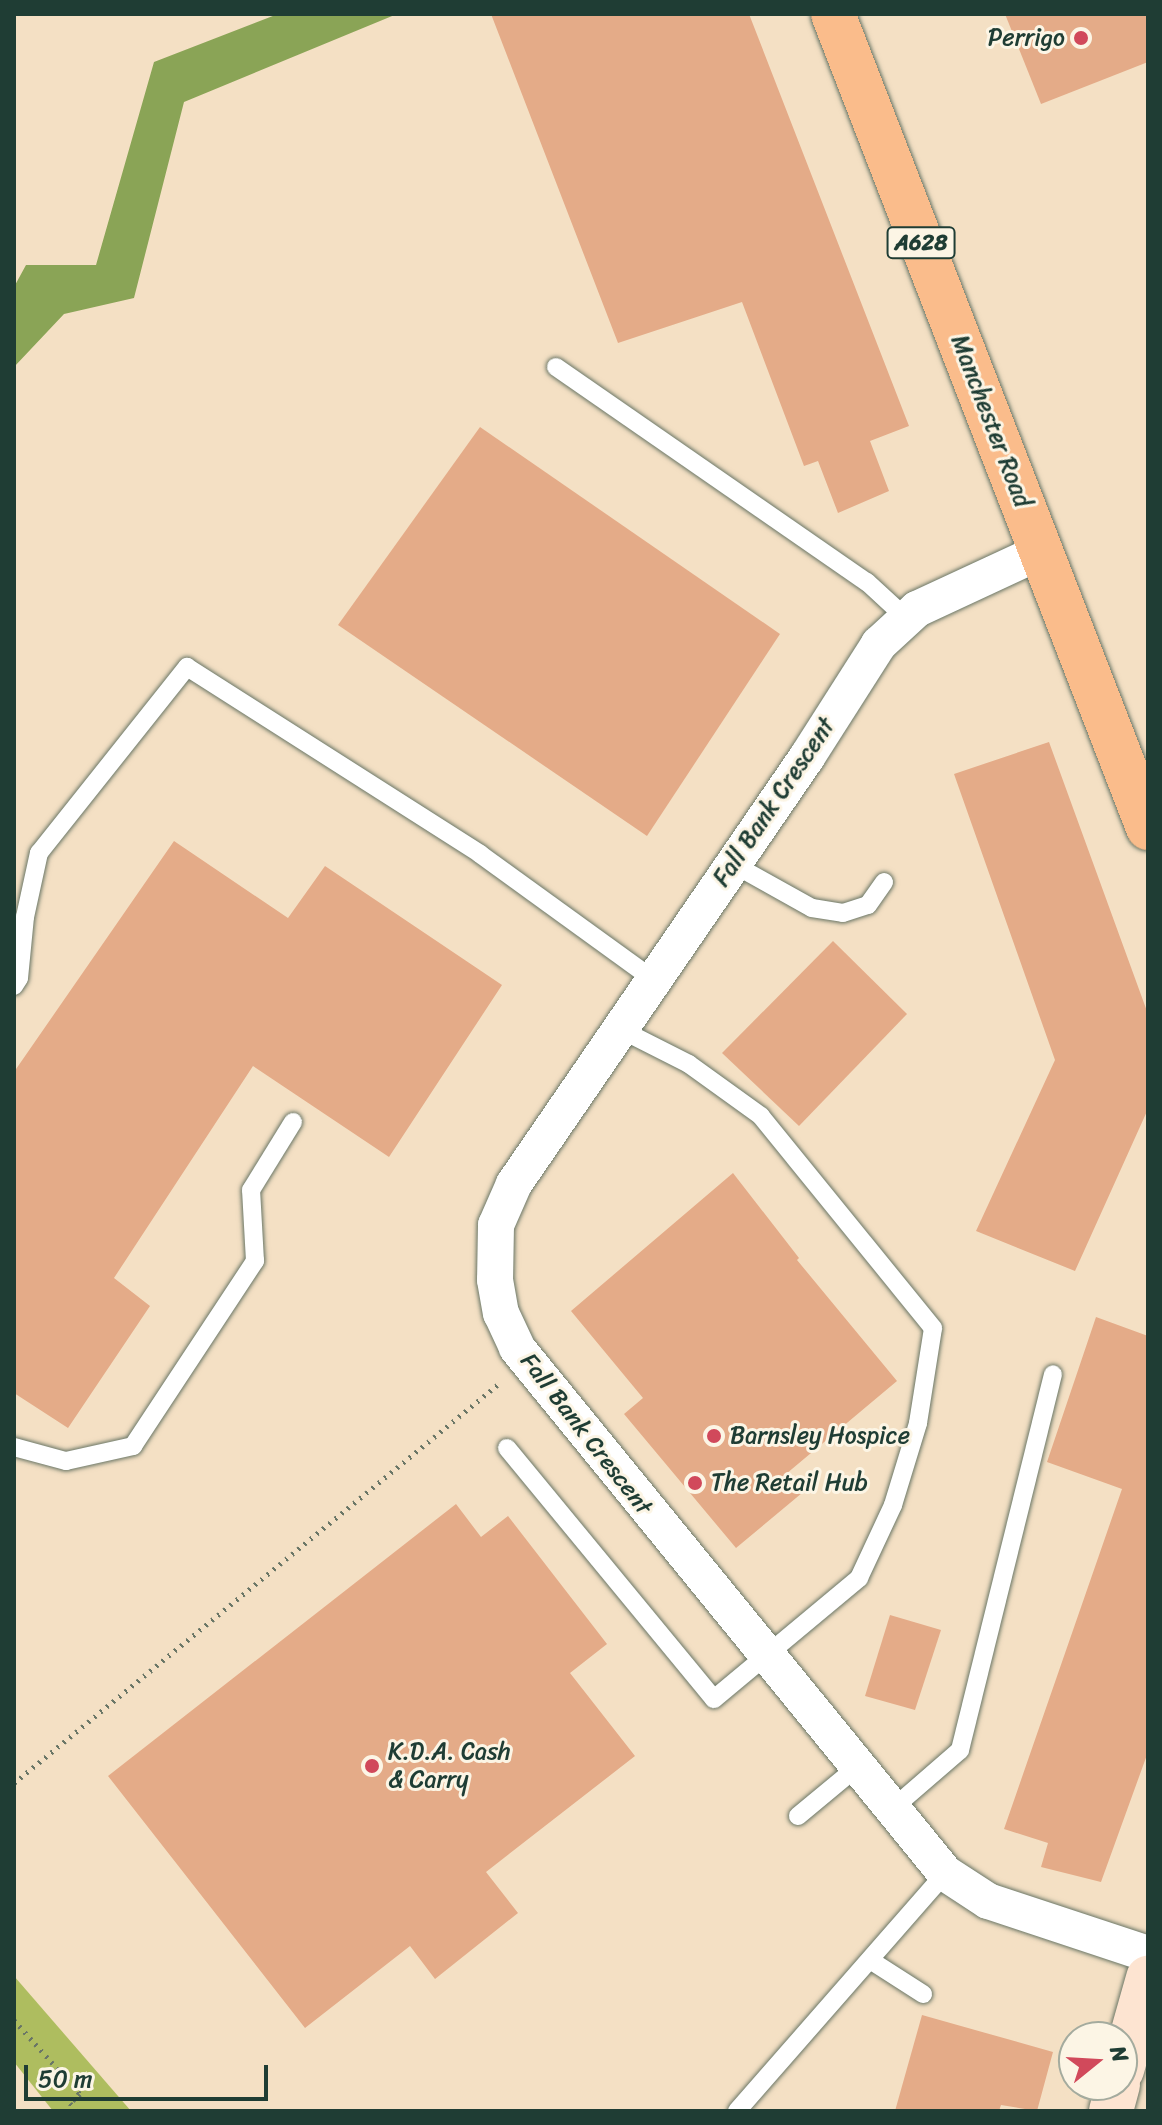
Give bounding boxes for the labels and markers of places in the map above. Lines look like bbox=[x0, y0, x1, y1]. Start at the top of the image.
place label: Perrigo bbox=[988, 24, 1065, 52]
marker: Perrigo bbox=[1072, 29, 1090, 47]
place label: Barnsley Hospice bbox=[730, 1422, 911, 1450]
marker: Barnsley Hospice bbox=[705, 1427, 723, 1445]
place label: The Retail Hub bbox=[711, 1469, 868, 1497]
marker: The Retail Hub bbox=[686, 1474, 704, 1492]
place label: K.D.A. Cash & Carry bbox=[388, 1738, 511, 1794]
marker: K.D.A. Cash & Carry bbox=[363, 1757, 381, 1775]

